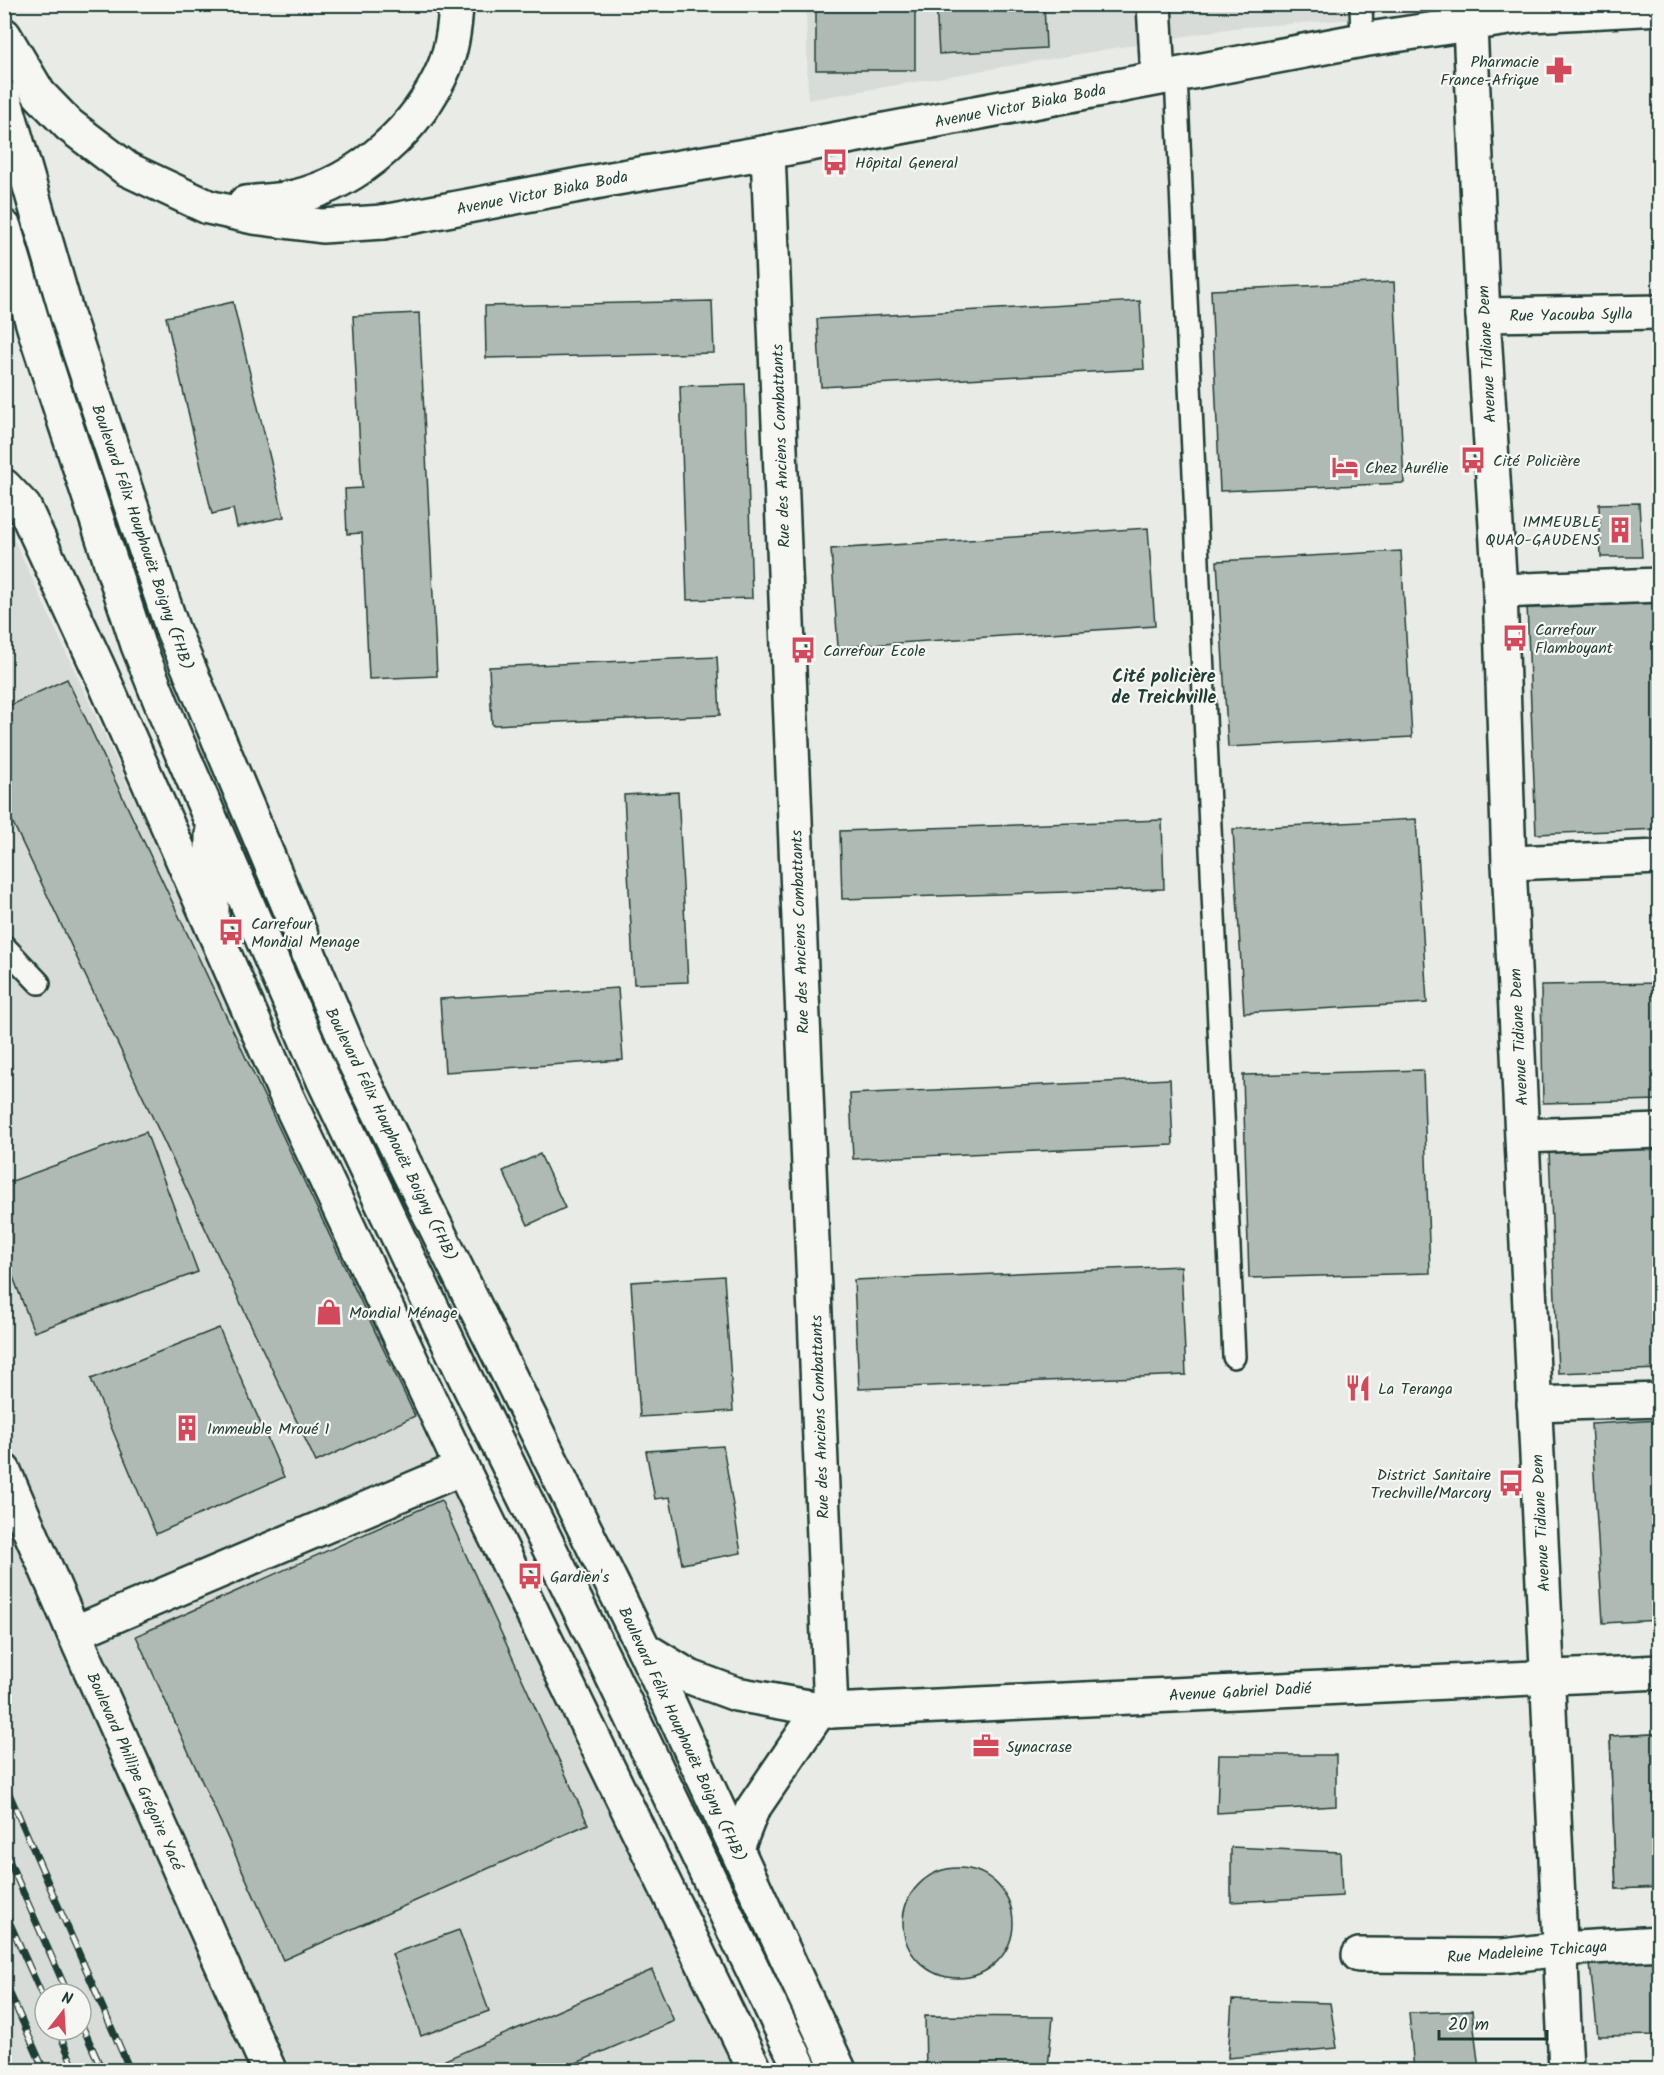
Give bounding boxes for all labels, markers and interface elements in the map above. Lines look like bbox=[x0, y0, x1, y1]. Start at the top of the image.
place label: Pharmacie France-Afrique bbox=[1440, 50, 1539, 93]
pharmacy icon: Pharmacie France-Afrique bbox=[1544, 55, 1574, 85]
street label: Avenue Victor Biaka Boda bbox=[933, 78, 1108, 135]
bus stop icon: Hôpital General bbox=[820, 147, 850, 177]
place label: Hôpital General bbox=[855, 151, 958, 176]
street label: Avenue Victor Biaka Boda bbox=[455, 165, 630, 222]
street label: Avenue Tidiane Dem bbox=[1471, 284, 1504, 423]
street label: Rue Yacouba Sylla bbox=[1509, 302, 1633, 329]
street label: Rue des Anciens Combattants bbox=[765, 343, 798, 548]
street label: Boulevard Félix Houphouët Boigny (FHB) bbox=[84, 401, 199, 674]
bus stop icon: Cité Policière bbox=[1458, 445, 1488, 475]
place label: Cité Policière bbox=[1493, 449, 1580, 474]
hotel icon: Chez Aurélie bbox=[1330, 452, 1360, 482]
place label: Chez Aurélie bbox=[1365, 456, 1448, 481]
place label: IMMEUBLE QUAO-GAUDENS bbox=[1485, 510, 1601, 553]
building icon: IMMEUBLE QUAO-GAUDENS bbox=[1605, 515, 1635, 545]
place label: Carrefour Flamboyant bbox=[1535, 618, 1614, 661]
bus stop icon: Carrefour Flamboyant bbox=[1500, 623, 1530, 653]
bus stop icon: Carrefour Ecole bbox=[788, 635, 818, 665]
place label: Carrefour Ecole bbox=[823, 639, 925, 664]
district label: Cité policière de Treichville bbox=[1112, 663, 1217, 713]
street label: Rue des Anciens Combattants bbox=[784, 829, 817, 1034]
place label: Carrefour Mondial Menage bbox=[251, 912, 360, 955]
bus stop icon: Carrefour Mondial Menage bbox=[216, 917, 246, 947]
street label: Avenue Tidiane Dem bbox=[1503, 967, 1536, 1106]
street label: Boulevard Félix Houphouët Boigny (FHB) bbox=[318, 1004, 463, 1266]
shop icon: Mondial Ménage bbox=[314, 1297, 344, 1327]
place label: Mondial Ménage bbox=[349, 1301, 458, 1326]
street label: Rue des Anciens Combattants bbox=[804, 1314, 837, 1519]
restaurant icon: La Teranga bbox=[1343, 1373, 1373, 1403]
place label: La Teranga bbox=[1378, 1377, 1453, 1402]
building icon: Immeuble Mroué 1 bbox=[172, 1413, 202, 1443]
place label: Immeuble Mroué 1 bbox=[207, 1417, 330, 1442]
street label: Avenue Tidiane Dem bbox=[1525, 1453, 1558, 1592]
place label: District Sanitaire Trechville/Marcory bbox=[1370, 1463, 1491, 1506]
bus stop icon: District Sanitaire Trechville/Marcory bbox=[1496, 1468, 1526, 1498]
bus stop icon: Gardien's bbox=[515, 1561, 545, 1591]
place label: Gardien's bbox=[550, 1565, 609, 1590]
street label: Boulevard Félix Houphouët Boigny (FHB) bbox=[611, 1603, 752, 1867]
street label: Boulevard Phillipe Grégoire Yacé bbox=[80, 1668, 190, 1876]
street label: Avenue Gabriel Dadié bbox=[1168, 1676, 1313, 1709]
office icon: Synacrase bbox=[971, 1731, 1001, 1761]
place label: Synacrase bbox=[1006, 1735, 1072, 1760]
street label: Rue Madeleine Tchicaya bbox=[1446, 1934, 1608, 1971]
north arrow bbox=[33, 1982, 93, 2042]
text: N bbox=[58, 1986, 75, 2013]
scale bar bbox=[1439, 2003, 1547, 2041]
text: 20 m bbox=[1448, 2011, 1489, 2040]

